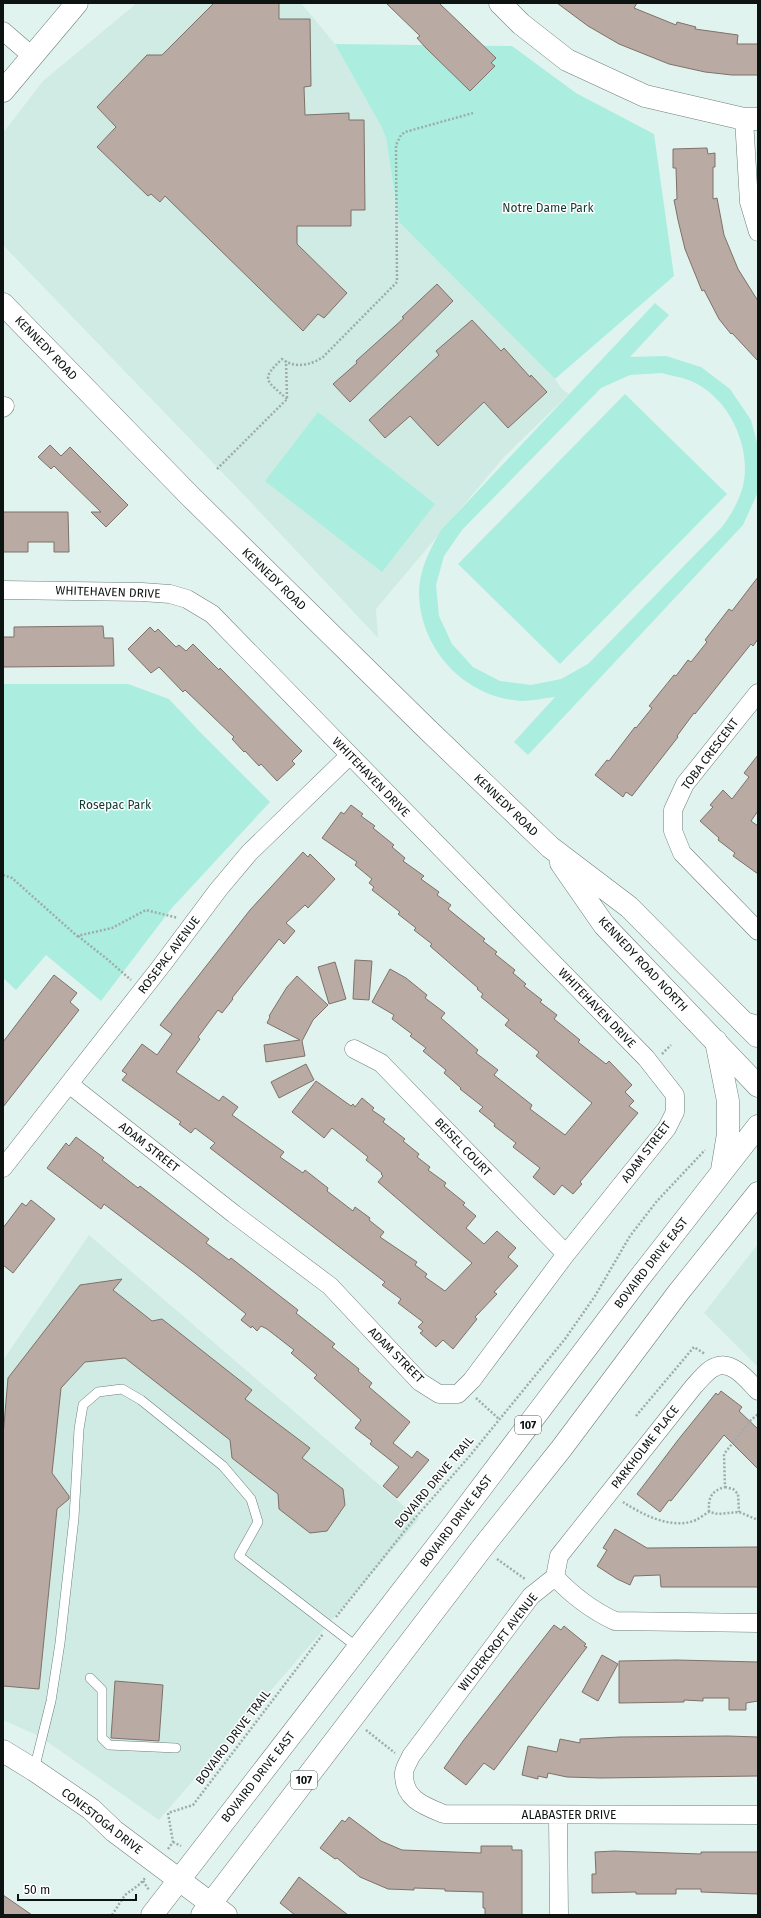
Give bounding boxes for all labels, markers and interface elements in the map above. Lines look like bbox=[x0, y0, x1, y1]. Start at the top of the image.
park label: Notre Dame Park bbox=[502, 201, 594, 215]
street label: KENNEDY ROAD bbox=[12, 313, 80, 383]
street label: KENNEDY ROAD bbox=[239, 545, 309, 613]
street label: WHITEHAVEN DRIVE bbox=[55, 583, 161, 601]
street label: TOBA CRESCENT bbox=[679, 715, 742, 792]
street label: WHITEHAVEN DRIVE bbox=[329, 734, 413, 820]
street label: KENNEDY ROAD bbox=[471, 771, 541, 839]
park label: Rosepac Park bbox=[79, 798, 152, 812]
street label: ROSEPAC AVENUE bbox=[135, 913, 203, 997]
street label: KENNEDY ROAD NORTH bbox=[595, 914, 691, 1014]
street label: WHITEHAVEN DRIVE bbox=[555, 965, 639, 1051]
street label: BEISEL COURT bbox=[432, 1115, 495, 1180]
street label: ADAM STREET bbox=[619, 1118, 674, 1185]
street label: ADAM STREET bbox=[116, 1119, 183, 1175]
street label: BOVAIRD DRIVE EAST bbox=[611, 1214, 691, 1311]
street label: ADAM STREET bbox=[365, 1324, 427, 1386]
street label: PARKHOLME PLACE bbox=[608, 1403, 682, 1491]
road number: 107 bbox=[515, 1416, 541, 1434]
street label: BOVAIRD DRIVE TRAIL bbox=[392, 1433, 476, 1531]
street label: BOVAIRD DRIVE EAST bbox=[417, 1472, 496, 1570]
street label: WILDERCROFT AVENUE bbox=[455, 1590, 541, 1694]
street label: BOVAIRD DRIVE TRAIL bbox=[193, 1687, 273, 1787]
street label: BOVAIRD DRIVE EAST bbox=[218, 1728, 298, 1825]
road number: 107 bbox=[291, 1771, 317, 1789]
street label: CONESTOGA DRIVE bbox=[59, 1785, 145, 1857]
street label: ALABASTER DRIVE bbox=[522, 1808, 616, 1822]
scale bar bbox=[18, 1876, 136, 1902]
text: 50 m bbox=[24, 1883, 50, 1897]

